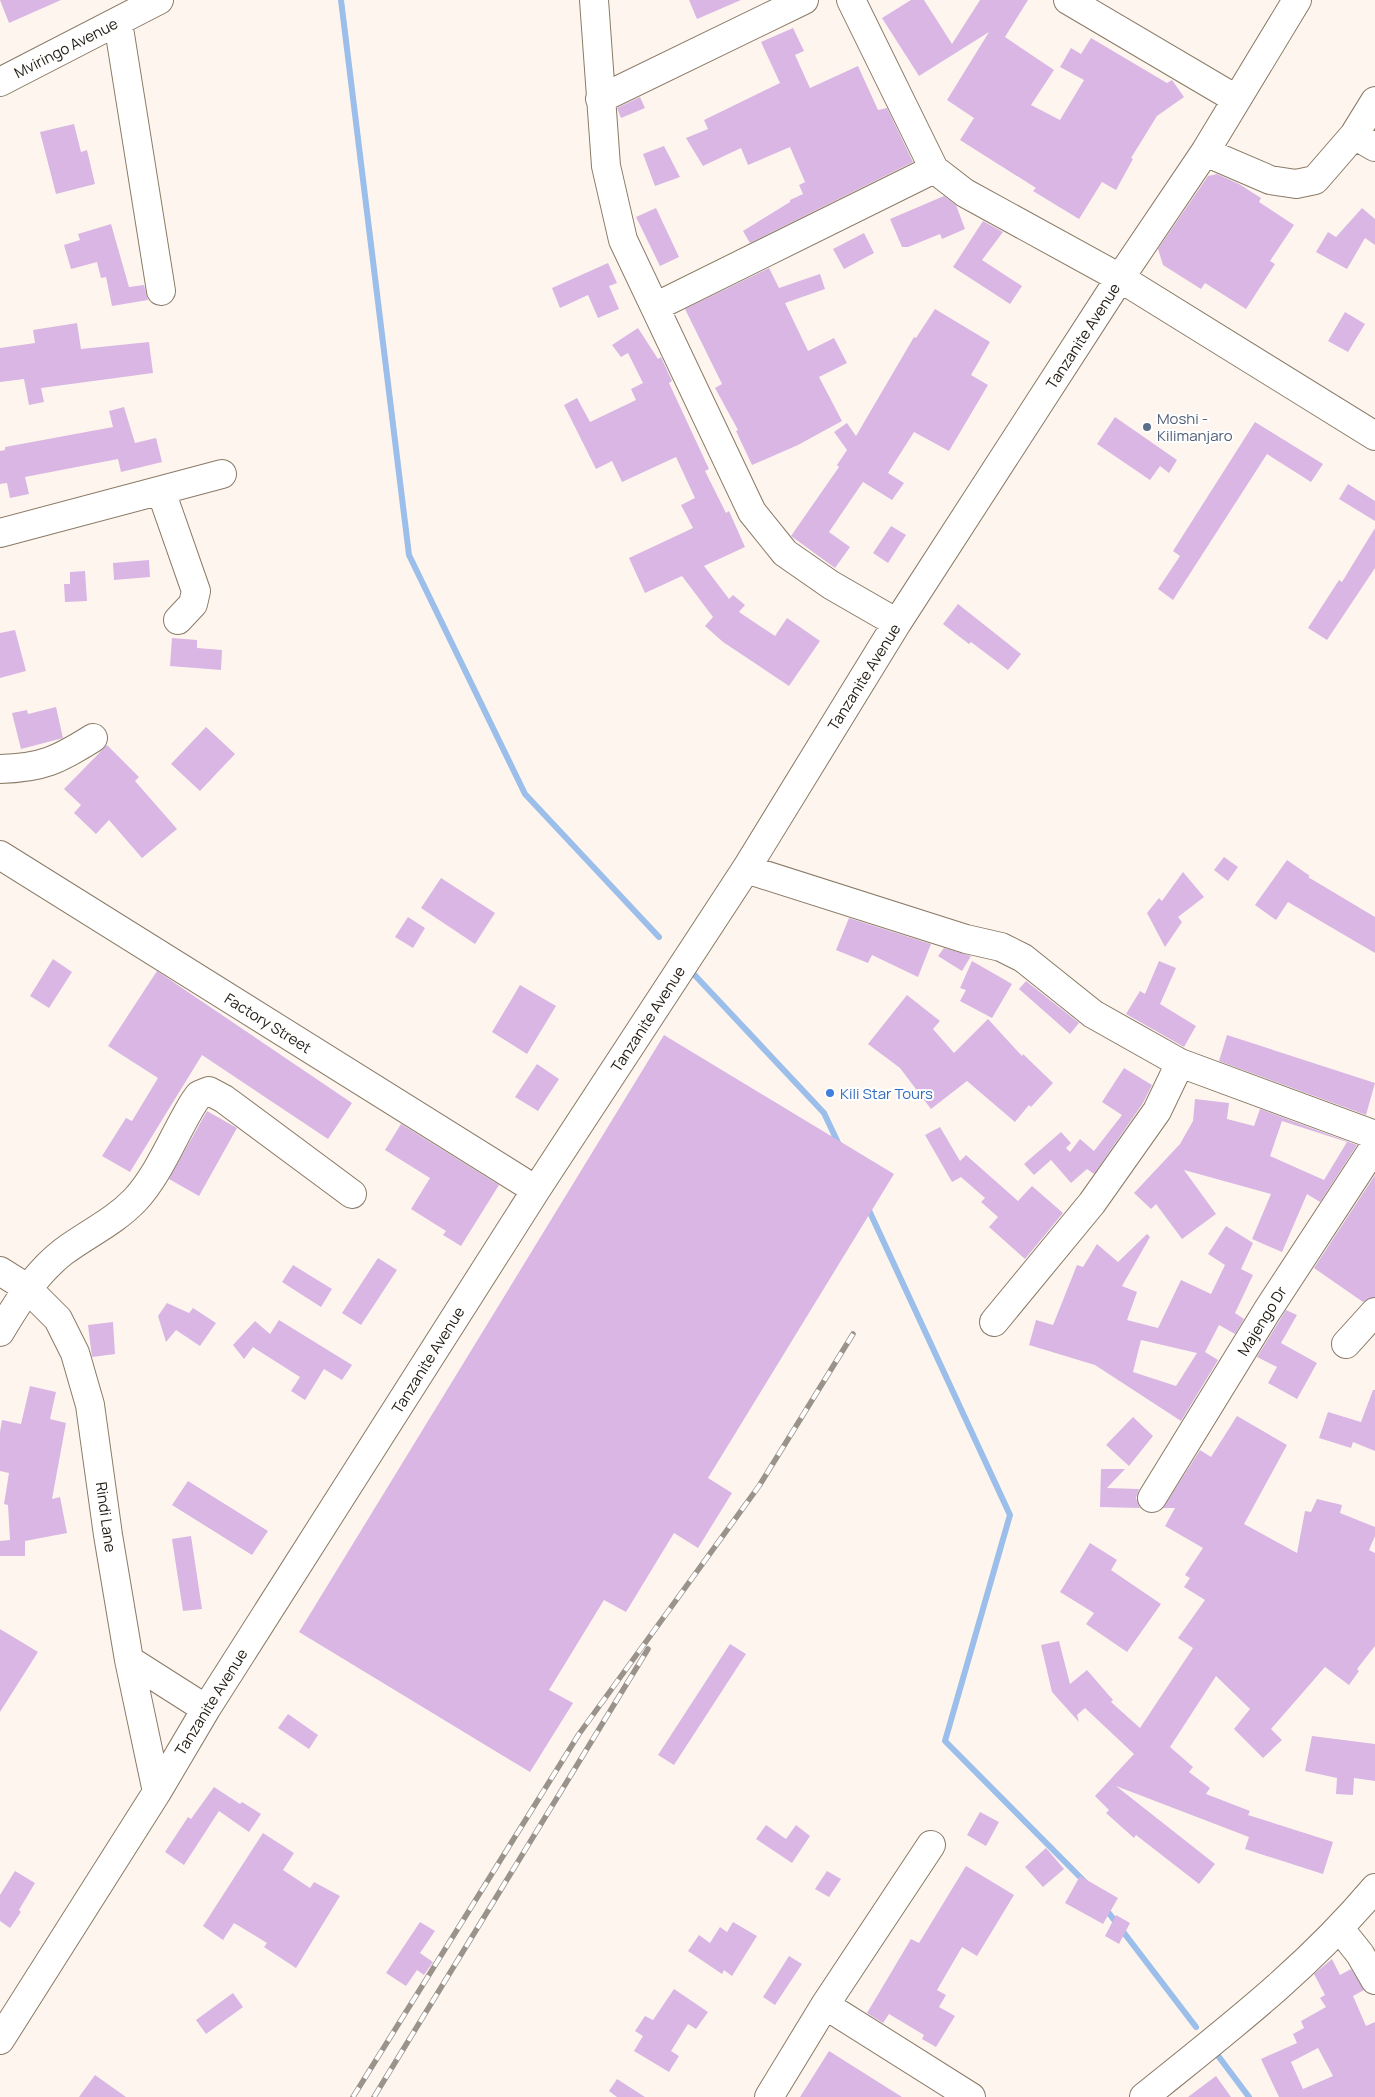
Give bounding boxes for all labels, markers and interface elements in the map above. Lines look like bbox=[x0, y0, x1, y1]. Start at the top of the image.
street label: Mviringo Avenue bbox=[11, 13, 122, 83]
street label: Tanzanite Avenue bbox=[1041, 279, 1125, 393]
place label: Moshi - Kilimanjaro bbox=[1157, 408, 1233, 446]
marker: Moshi - Kilimanjaro bbox=[1141, 421, 1153, 433]
street label: Tanzanite Avenue bbox=[823, 619, 905, 734]
street label: Tanzanite Avenue bbox=[606, 962, 690, 1076]
street label: Factory Street bbox=[221, 988, 315, 1058]
place label: Kili Star Tours bbox=[840, 1083, 933, 1104]
marker: Kili Star Tours bbox=[824, 1087, 836, 1099]
street label: Majengo Dr bbox=[1232, 1282, 1292, 1360]
street label: Tanzanite Avenue bbox=[387, 1302, 469, 1417]
street label: Rindi Lane bbox=[91, 1480, 121, 1554]
street label: Tanzanite Avenue bbox=[170, 1644, 252, 1759]

